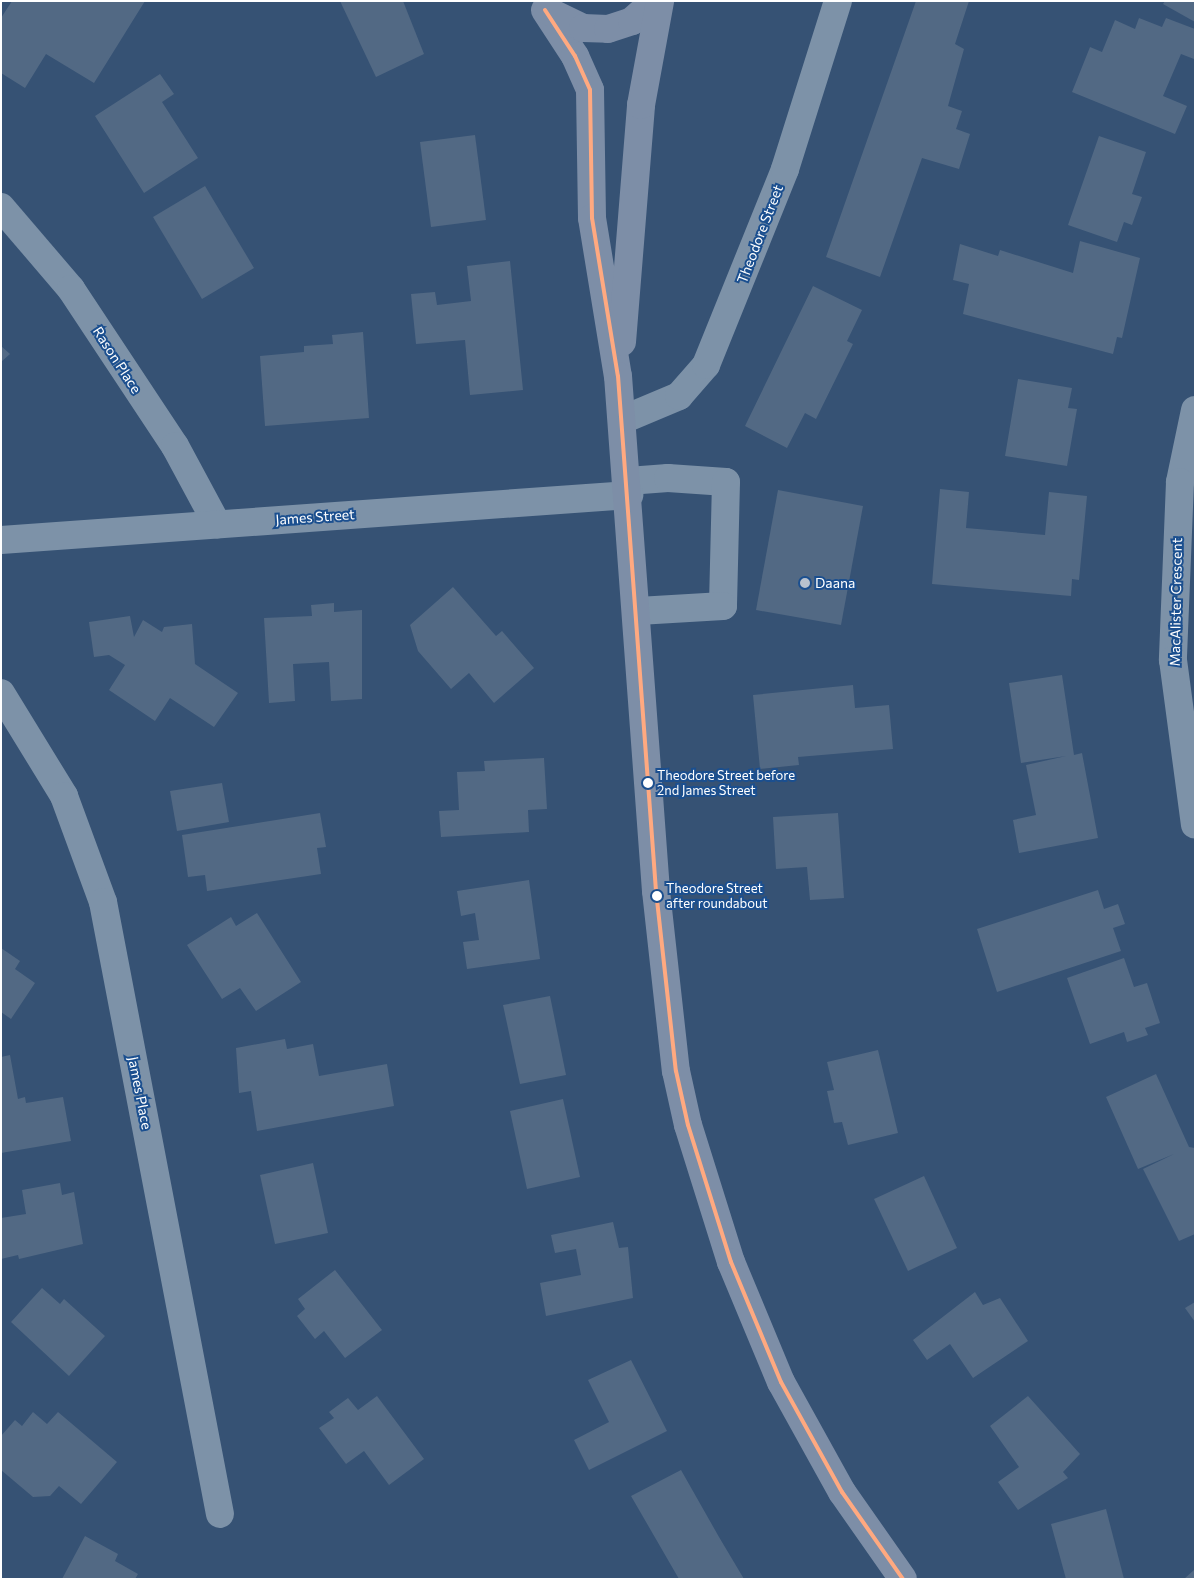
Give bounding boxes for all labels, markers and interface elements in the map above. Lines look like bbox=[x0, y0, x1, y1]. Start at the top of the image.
street label: Theodore Street bbox=[733, 182, 787, 286]
street label: Rason Place bbox=[89, 324, 145, 396]
street label: James Street bbox=[275, 506, 355, 528]
street label: MacAlister Crescent bbox=[1166, 538, 1186, 666]
place label: Daana bbox=[815, 575, 855, 591]
marker: Daana bbox=[799, 577, 811, 589]
place label: Theodore Street before 2nd James Street bbox=[657, 768, 795, 799]
marker: Theodore Street before 2nd James Street bbox=[643, 778, 653, 788]
place label: Theodore Street after roundabout bbox=[666, 881, 768, 912]
marker: Theodore Street after roundabout bbox=[652, 891, 662, 901]
street label: James Place bbox=[125, 1055, 155, 1131]

